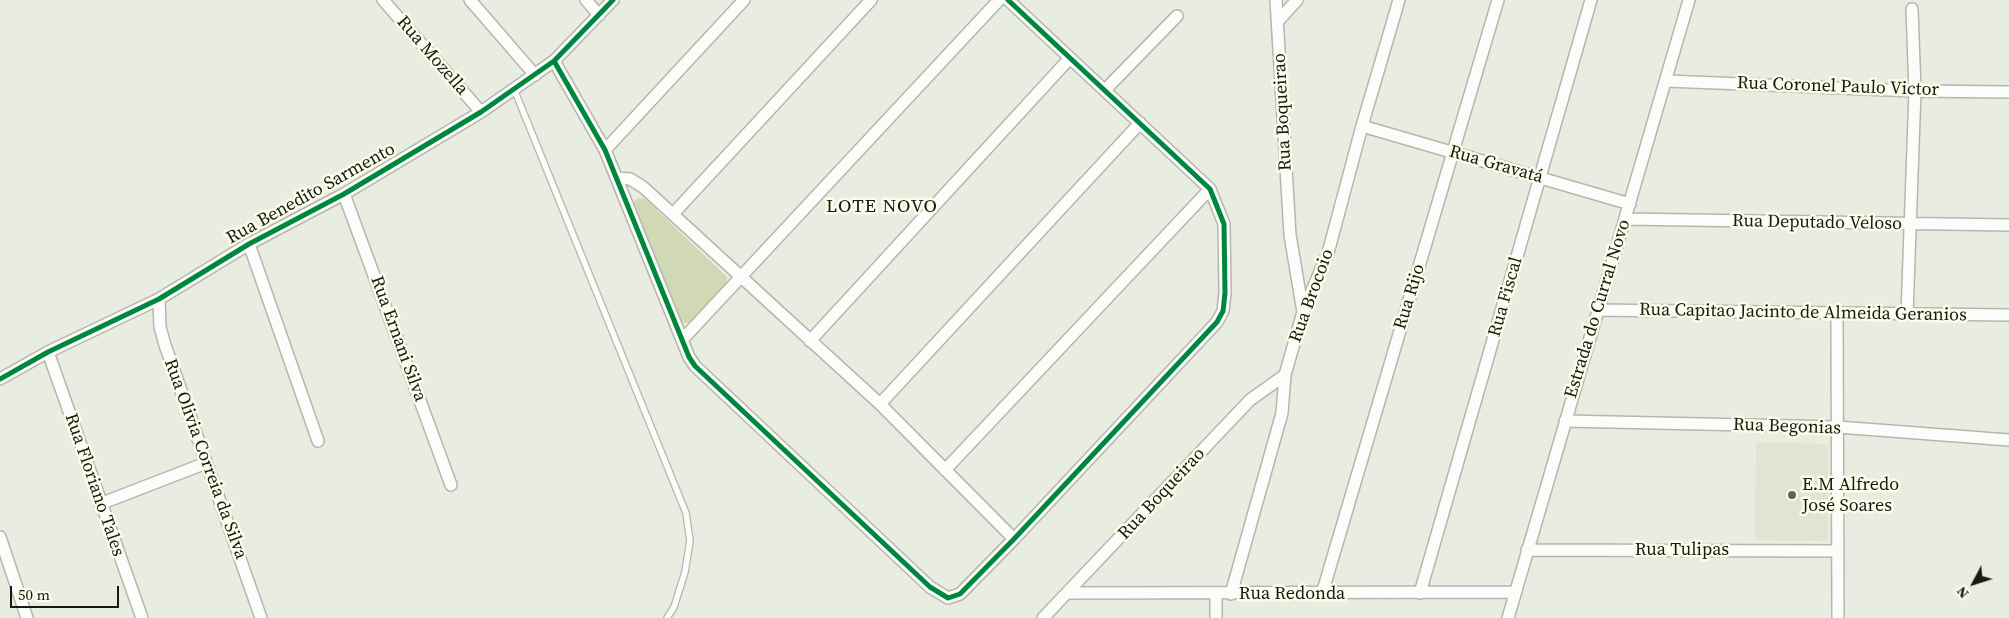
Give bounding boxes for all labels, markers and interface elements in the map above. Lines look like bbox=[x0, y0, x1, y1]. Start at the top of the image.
street label: Rua Mozella bbox=[392, 12, 472, 100]
street label: Rua Boqueirao bbox=[1269, 53, 1297, 171]
street label: Rua Coronel Paulo Victor bbox=[1737, 73, 1939, 101]
street label: Rua Benedito Sarmento bbox=[223, 139, 399, 249]
street label: Rua Gravatá bbox=[1446, 141, 1546, 189]
district label: LOTE NOVO bbox=[825, 196, 939, 218]
street label: Rua Deputado Veloso bbox=[1732, 211, 1902, 235]
street label: Estrada do Curral Novo bbox=[1561, 217, 1635, 401]
street label: Rua Brocoio bbox=[1285, 246, 1339, 346]
street label: Rua Fiscal bbox=[1484, 255, 1528, 339]
street label: Rua Rijo bbox=[1390, 262, 1430, 332]
street label: Rua Ernani Silva bbox=[365, 273, 431, 405]
street label: Rua Capitao Jacinto de Almeida Geranios bbox=[1639, 299, 1967, 327]
street label: Rua Olivia Correia da Silva bbox=[159, 356, 251, 562]
street label: Rua Floriano Tales bbox=[59, 411, 129, 559]
street label: Rua Begonias bbox=[1733, 414, 1841, 440]
street label: Rua Boqueirao bbox=[1114, 444, 1210, 544]
place label: E.M Alfredo José Soares bbox=[1802, 474, 1899, 516]
marker: E.M Alfredo José Soares bbox=[1786, 489, 1798, 501]
street label: Rua Tulipas bbox=[1635, 539, 1729, 561]
north arrow bbox=[1949, 558, 1999, 608]
scale bar bbox=[12, 576, 121, 608]
text: N bbox=[1952, 582, 1973, 603]
street label: Rua Redonda bbox=[1239, 583, 1345, 605]
text: 50 m bbox=[18, 584, 50, 605]

